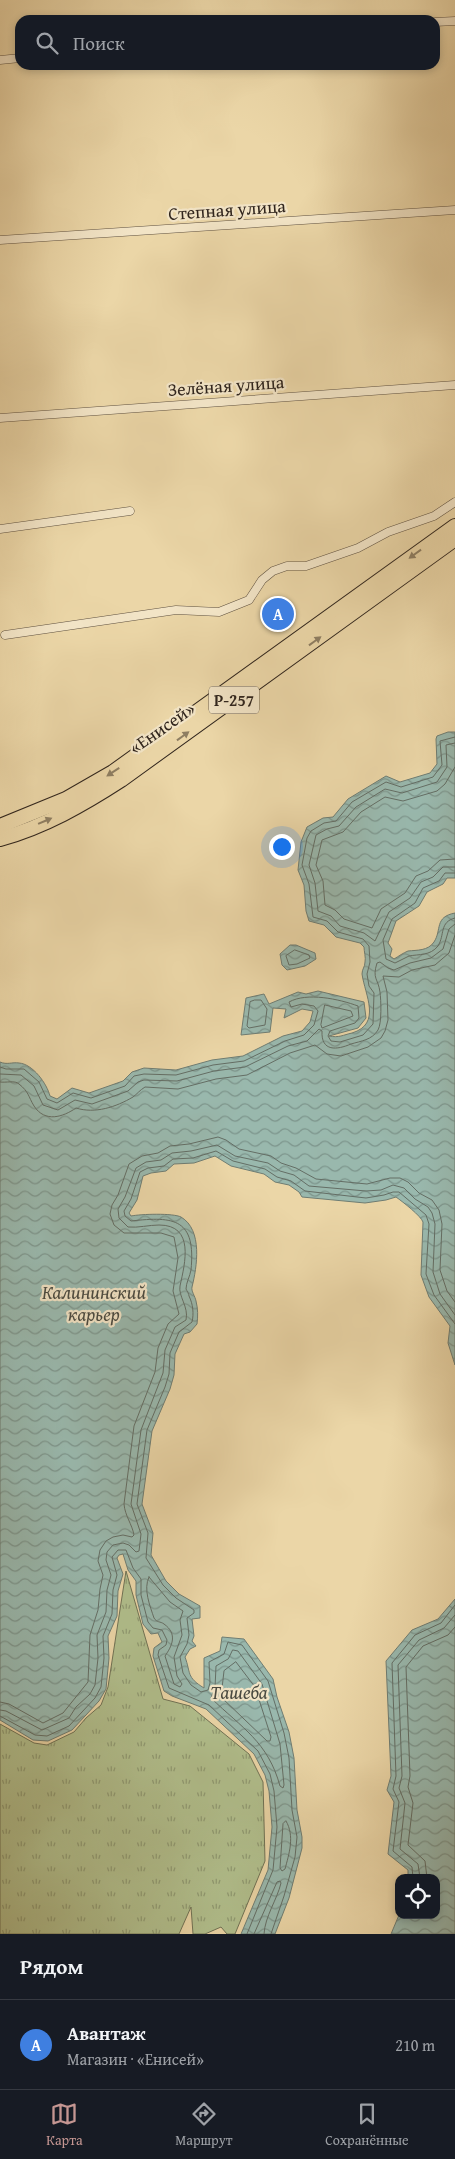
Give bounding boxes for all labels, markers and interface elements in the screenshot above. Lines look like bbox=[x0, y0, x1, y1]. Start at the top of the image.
search box bbox=[15, 15, 440, 70]
icon: search bbox=[33, 29, 61, 57]
text: Поиск bbox=[73, 29, 125, 57]
street label: Степная улица bbox=[167, 192, 287, 227]
street label: Зелёная улица bbox=[167, 368, 286, 403]
one-way arrow bbox=[408, 549, 422, 559]
pin: A bbox=[262, 595, 294, 633]
one-way arrow bbox=[308, 636, 322, 646]
road number: Р-257 bbox=[209, 686, 259, 714]
street label: «Енисей» bbox=[123, 695, 200, 760]
one-way arrow bbox=[176, 731, 190, 741]
one-way arrow bbox=[106, 767, 119, 776]
one-way arrow bbox=[38, 817, 52, 825]
your location bbox=[269, 834, 295, 860]
water label: Калининский карьер bbox=[42, 1278, 146, 1328]
water label: Ташеба bbox=[210, 1678, 268, 1706]
map controls bbox=[395, 1874, 440, 1919]
button: locate bbox=[395, 1874, 440, 1919]
text: Рядом bbox=[20, 1951, 83, 1982]
text: Авантаж bbox=[67, 2019, 145, 2047]
text: A bbox=[31, 2033, 41, 2057]
text: 210 m bbox=[395, 2033, 435, 2057]
text: Магазин · «Енисей» bbox=[67, 2047, 204, 2071]
tab: Карта bbox=[46, 2100, 83, 2150]
tab: Маршрут bbox=[175, 2100, 233, 2150]
tab: Сохранённые bbox=[325, 2100, 409, 2150]

